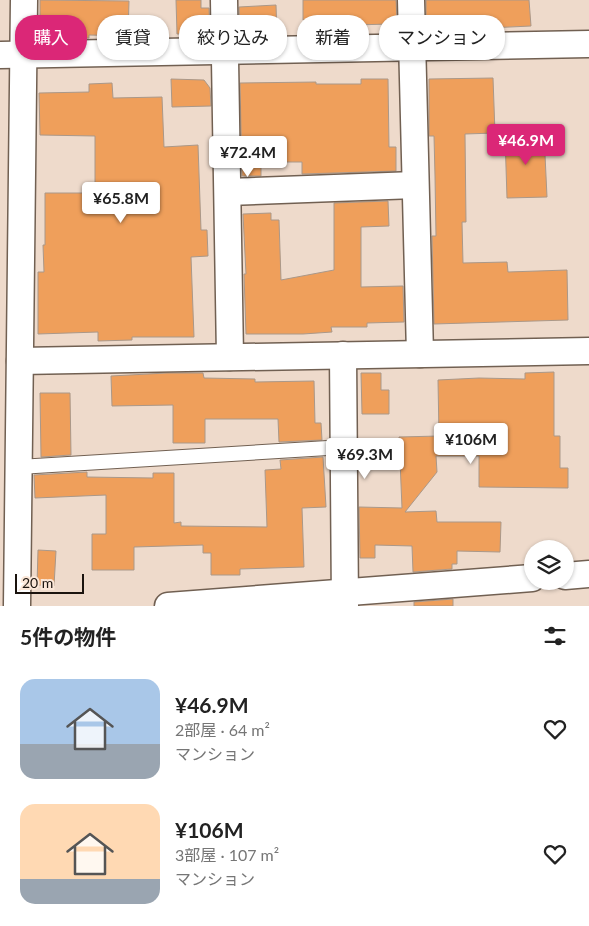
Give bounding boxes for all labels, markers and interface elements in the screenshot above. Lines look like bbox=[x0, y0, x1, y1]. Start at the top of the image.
chip: 購入 bbox=[15, 15, 87, 60]
chip: 賃貸 bbox=[97, 15, 169, 60]
chip: 絞り込み bbox=[179, 15, 287, 60]
chip: 新着 bbox=[297, 15, 369, 60]
chip: マンション bbox=[379, 15, 505, 60]
pin: ¥46.9M bbox=[485, 124, 567, 166]
text: ¥46.9M bbox=[498, 130, 554, 149]
pin: ¥72.4M bbox=[207, 136, 289, 178]
text: ¥72.4M bbox=[220, 142, 276, 161]
pin: ¥65.8M bbox=[80, 182, 162, 224]
text: ¥65.8M bbox=[93, 188, 149, 207]
pin: ¥106M bbox=[436, 422, 506, 465]
text: ¥106M bbox=[445, 429, 497, 448]
pin: ¥69.3M bbox=[324, 438, 406, 480]
text: ¥69.3M bbox=[337, 444, 393, 463]
map controls bbox=[524, 540, 574, 590]
button: layers bbox=[524, 540, 574, 590]
scale bar bbox=[15, 571, 84, 594]
text: 20 m bbox=[22, 574, 53, 591]
icon: filters bbox=[541, 622, 569, 650]
text: 5件の物件 bbox=[20, 624, 116, 649]
text: ¥46.9M bbox=[175, 692, 249, 717]
icon: home bbox=[60, 699, 120, 759]
icon: heart bbox=[541, 715, 569, 743]
text: 2部屋 · 64 m² bbox=[175, 720, 270, 739]
text: マンション bbox=[175, 744, 255, 763]
text: ¥106M bbox=[175, 817, 244, 842]
icon: home bbox=[60, 824, 120, 884]
icon: heart bbox=[541, 840, 569, 868]
text: 3部屋 · 107 m² bbox=[175, 845, 279, 864]
text: マンション bbox=[175, 869, 255, 888]

